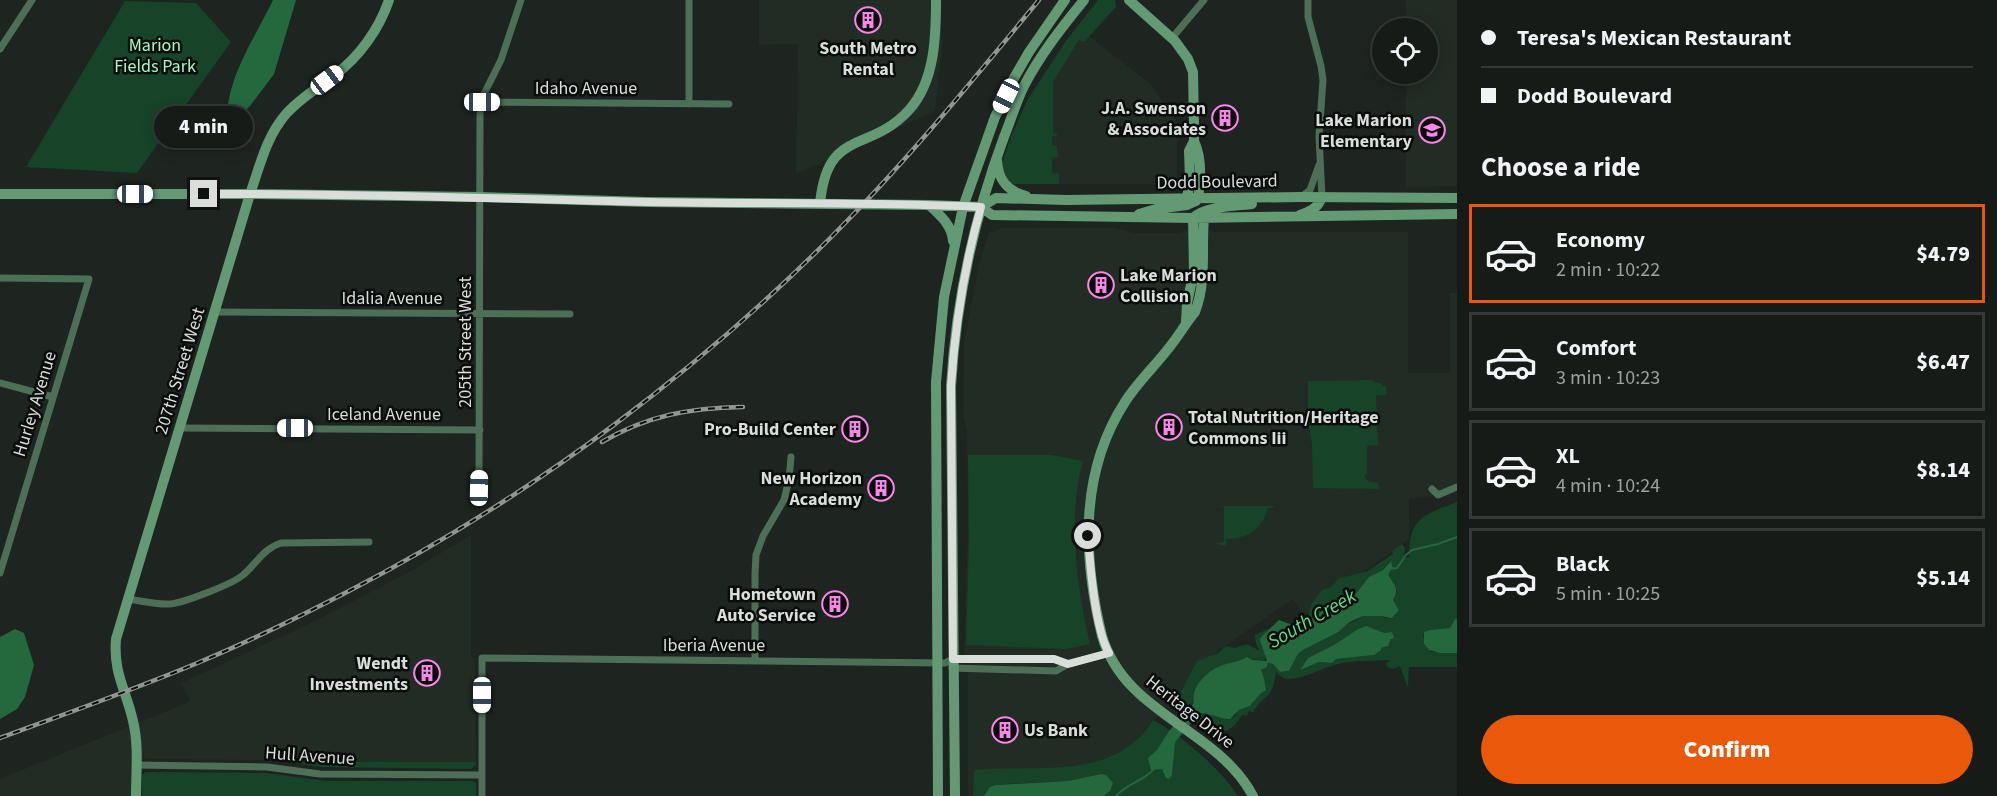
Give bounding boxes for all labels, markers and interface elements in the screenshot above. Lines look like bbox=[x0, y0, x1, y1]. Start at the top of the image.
building icon: South Metro Rental bbox=[853, 5, 883, 35]
map controls bbox=[1372, 18, 1438, 84]
button: locate bbox=[1372, 18, 1438, 84]
text: Teresa's Mexican Restaurant bbox=[1517, 22, 1791, 54]
park label: Marion Fields Park bbox=[114, 33, 196, 79]
place label: South Metro Rental bbox=[819, 36, 917, 82]
car bbox=[307, 62, 347, 98]
street label: Idaho Avenue bbox=[535, 76, 637, 101]
car bbox=[990, 76, 1022, 116]
text: Dodd Boulevard bbox=[1517, 80, 1672, 112]
car bbox=[464, 93, 500, 111]
place label: J.A. Swenson & Associates bbox=[1101, 96, 1206, 142]
building icon: J.A. Swenson & Associates bbox=[1210, 103, 1240, 133]
callout: 4 min bbox=[154, 107, 254, 149]
place label: Lake Marion Elementary bbox=[1315, 108, 1413, 154]
text: 4 min bbox=[179, 113, 228, 141]
school or university icon: Lake Marion Elementary bbox=[1417, 115, 1447, 145]
text: Choose a ride bbox=[1481, 148, 1641, 187]
street label: Dodd Boulevard bbox=[1156, 168, 1278, 196]
route end bbox=[190, 180, 217, 207]
car bbox=[117, 185, 153, 203]
text: Economy bbox=[1556, 224, 1645, 256]
icon: car bbox=[1484, 227, 1538, 281]
text: $4.79 bbox=[1916, 238, 1970, 270]
text: 2 min · 10:22 bbox=[1556, 256, 1660, 284]
place label: Lake Marion Collision bbox=[1120, 263, 1217, 309]
building icon: Lake Marion Collision bbox=[1086, 270, 1116, 300]
street label: 205th Street West bbox=[453, 276, 478, 408]
street label: Idalia Avenue bbox=[342, 286, 443, 311]
street label: 207th Street West bbox=[149, 305, 211, 437]
text: Comfort bbox=[1556, 332, 1637, 364]
icon: car bbox=[1484, 335, 1538, 389]
text: $6.47 bbox=[1916, 346, 1970, 378]
street label: Hurley Avenue bbox=[7, 348, 63, 460]
text: 3 min · 10:23 bbox=[1556, 364, 1660, 392]
street label: Iceland Avenue bbox=[327, 402, 441, 427]
place label: Total Nutrition/Heritage Commons Iii bbox=[1188, 405, 1379, 451]
building icon: Total Nutrition/Heritage Commons Iii bbox=[1154, 412, 1184, 442]
building icon: Pro-Build Center bbox=[840, 414, 870, 444]
place label: Pro-Build Center bbox=[704, 417, 837, 442]
car bbox=[277, 419, 313, 437]
text: XL bbox=[1556, 440, 1580, 472]
icon: car bbox=[1484, 443, 1538, 497]
text: $8.14 bbox=[1916, 454, 1970, 486]
place label: New Horizon Academy bbox=[761, 466, 863, 512]
car bbox=[470, 470, 488, 506]
text: 4 min · 10:24 bbox=[1556, 472, 1660, 500]
building icon: New Horizon Academy bbox=[866, 473, 896, 503]
route start bbox=[1074, 522, 1101, 549]
text: Black bbox=[1556, 548, 1610, 580]
icon: car bbox=[1484, 551, 1538, 605]
text: $5.14 bbox=[1916, 562, 1970, 594]
text: 5 min · 10:25 bbox=[1556, 580, 1660, 608]
place label: Hometown Auto Service bbox=[716, 582, 816, 628]
water label: South Creek bbox=[1263, 582, 1362, 656]
building icon: Hometown Auto Service bbox=[820, 589, 850, 619]
street label: Iberia Avenue bbox=[663, 633, 765, 658]
place label: Wendt Investments bbox=[309, 651, 408, 697]
building icon: Wendt Investments bbox=[412, 658, 442, 688]
street label: Heritage Drive bbox=[1140, 669, 1240, 755]
car bbox=[473, 677, 491, 713]
building icon: Us Bank bbox=[990, 715, 1020, 745]
button: Confirm bbox=[1481, 715, 1973, 784]
place label: Us Bank bbox=[1024, 718, 1088, 743]
street label: Hull Avenue bbox=[264, 740, 356, 772]

